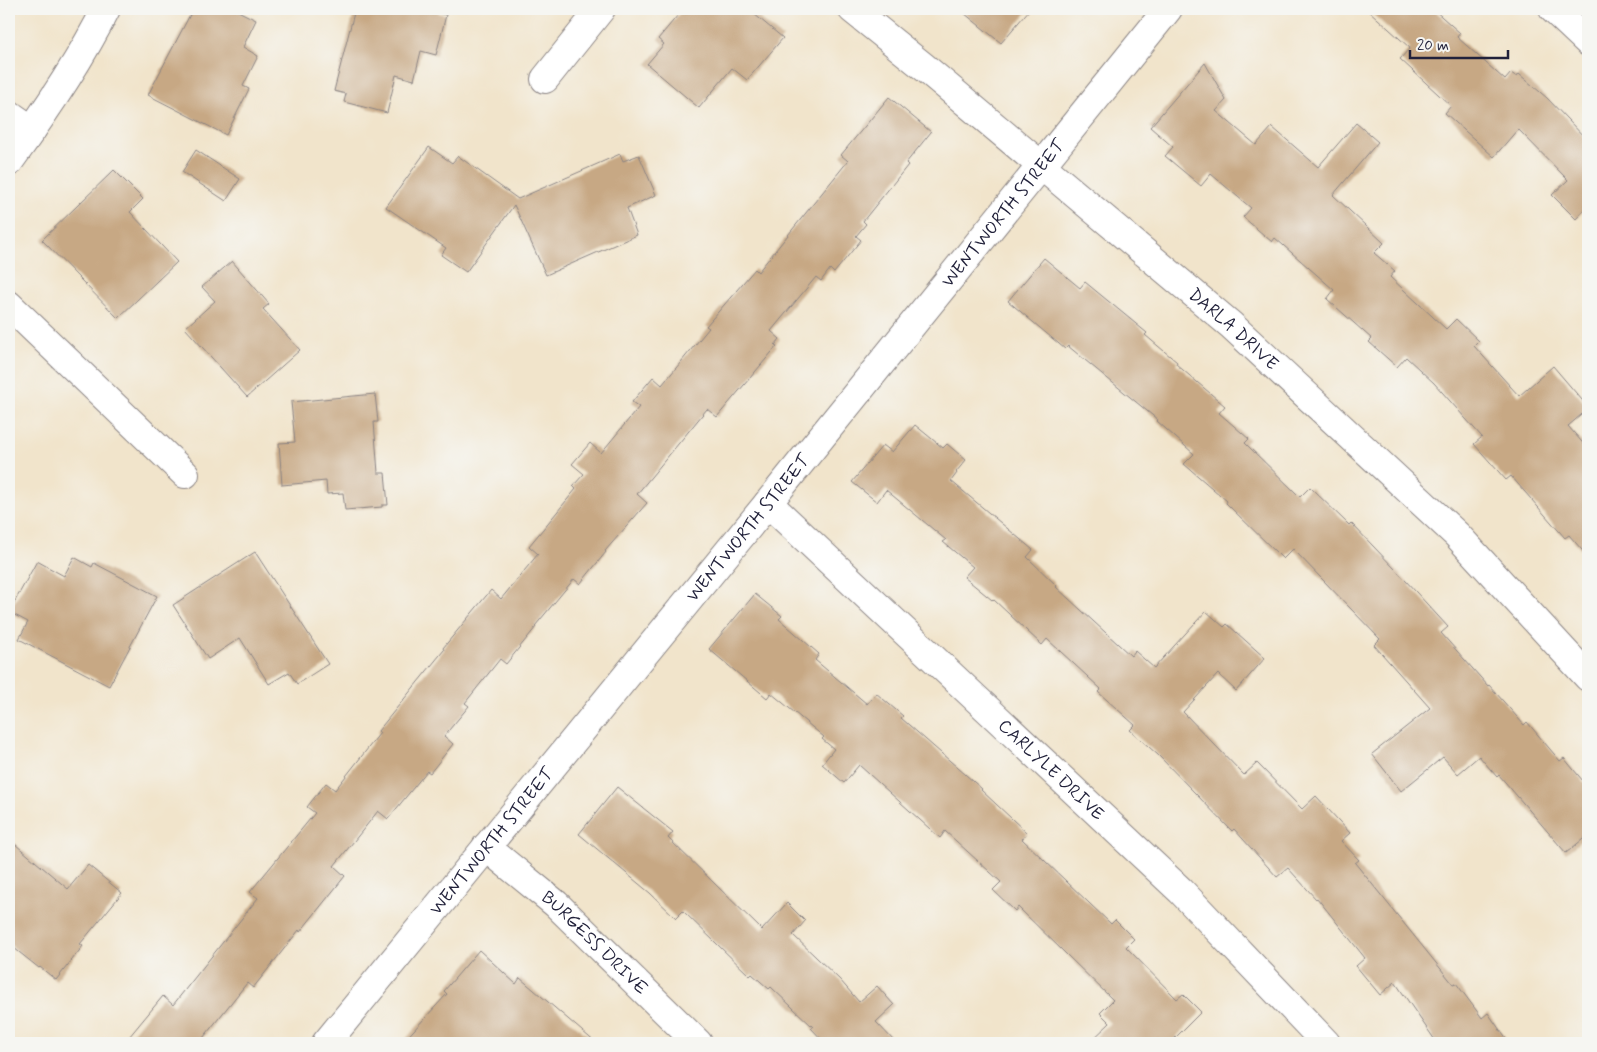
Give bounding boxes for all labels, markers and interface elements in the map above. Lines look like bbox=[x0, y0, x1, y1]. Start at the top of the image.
scale bar bbox=[1410, 28, 1507, 60]
text: 20 m bbox=[1417, 36, 1449, 56]
street label: WENTWORTH STREET bbox=[936, 134, 1071, 293]
street label: DARLA DRIVE bbox=[1183, 283, 1283, 376]
street label: WENTWORTH STREET bbox=[681, 449, 816, 607]
street label: CARLYLE DRIVE bbox=[992, 714, 1109, 826]
street label: WENTWORTH STREET bbox=[424, 762, 560, 921]
street label: BURGESS DRIVE bbox=[536, 886, 653, 1001]

